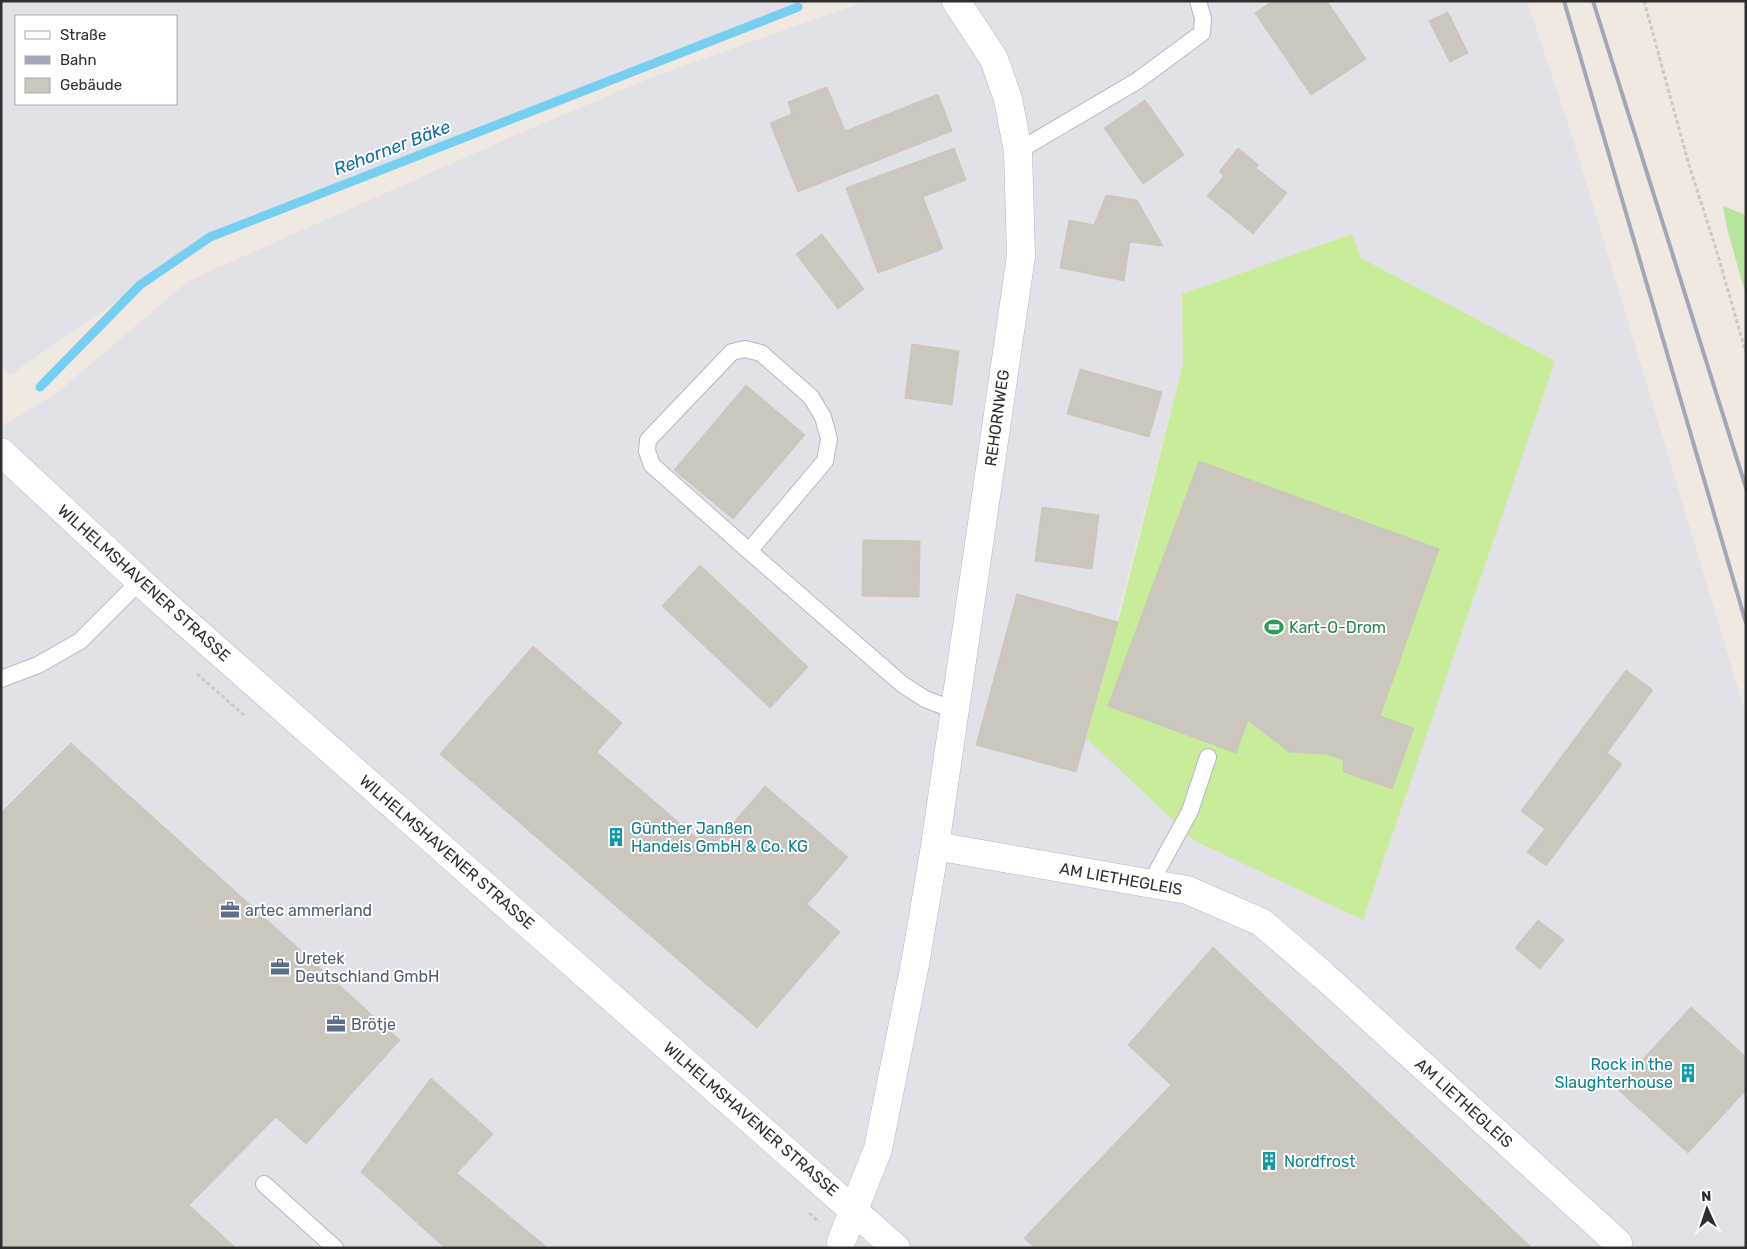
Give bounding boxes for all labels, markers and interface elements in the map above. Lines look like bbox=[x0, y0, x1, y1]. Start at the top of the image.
legend bbox=[15, 15, 178, 105]
text: Straße bbox=[60, 26, 106, 44]
text: Bahn bbox=[60, 51, 97, 69]
text: Gebäude bbox=[60, 76, 122, 94]
water label: Rehorner Bäke bbox=[330, 116, 454, 180]
street label: REHORNWEG bbox=[981, 368, 1013, 468]
street label: WILHELMSHAVENER STRASSE bbox=[54, 501, 234, 665]
sports icon: Kart-O-Drom bbox=[1263, 616, 1285, 638]
place label: Kart-O-Drom bbox=[1289, 618, 1386, 637]
street label: WILHELMSHAVENER STRASSE bbox=[356, 771, 538, 933]
place label: Günther Janßen Handels GmbH & Co. KG bbox=[631, 819, 808, 856]
building icon: Günther Janßen Handels GmbH & Co. KG bbox=[605, 826, 627, 848]
street label: AM LIETHEGLEIS bbox=[1058, 859, 1184, 899]
office icon: artec ammerland bbox=[219, 899, 241, 921]
place label: artec ammerland bbox=[245, 901, 372, 920]
place label: Uretek Deutschland GmbH bbox=[295, 949, 440, 986]
office icon: Uretek Deutschland GmbH bbox=[269, 956, 291, 978]
office icon: Brötje bbox=[325, 1013, 347, 1035]
place label: Brötje bbox=[351, 1015, 396, 1034]
street label: WILHELMSHAVENER STRASSE bbox=[660, 1038, 842, 1200]
street label: AM LIETHEGLEIS bbox=[1411, 1054, 1517, 1152]
place label: Rock in the Slaughterhouse bbox=[1555, 1055, 1673, 1092]
building icon: Rock in the Slaughterhouse bbox=[1677, 1062, 1699, 1084]
building icon: Nordfrost bbox=[1258, 1150, 1280, 1172]
place label: Nordfrost bbox=[1284, 1152, 1355, 1171]
north arrow bbox=[1682, 1184, 1732, 1234]
text: N bbox=[1701, 1188, 1712, 1205]

